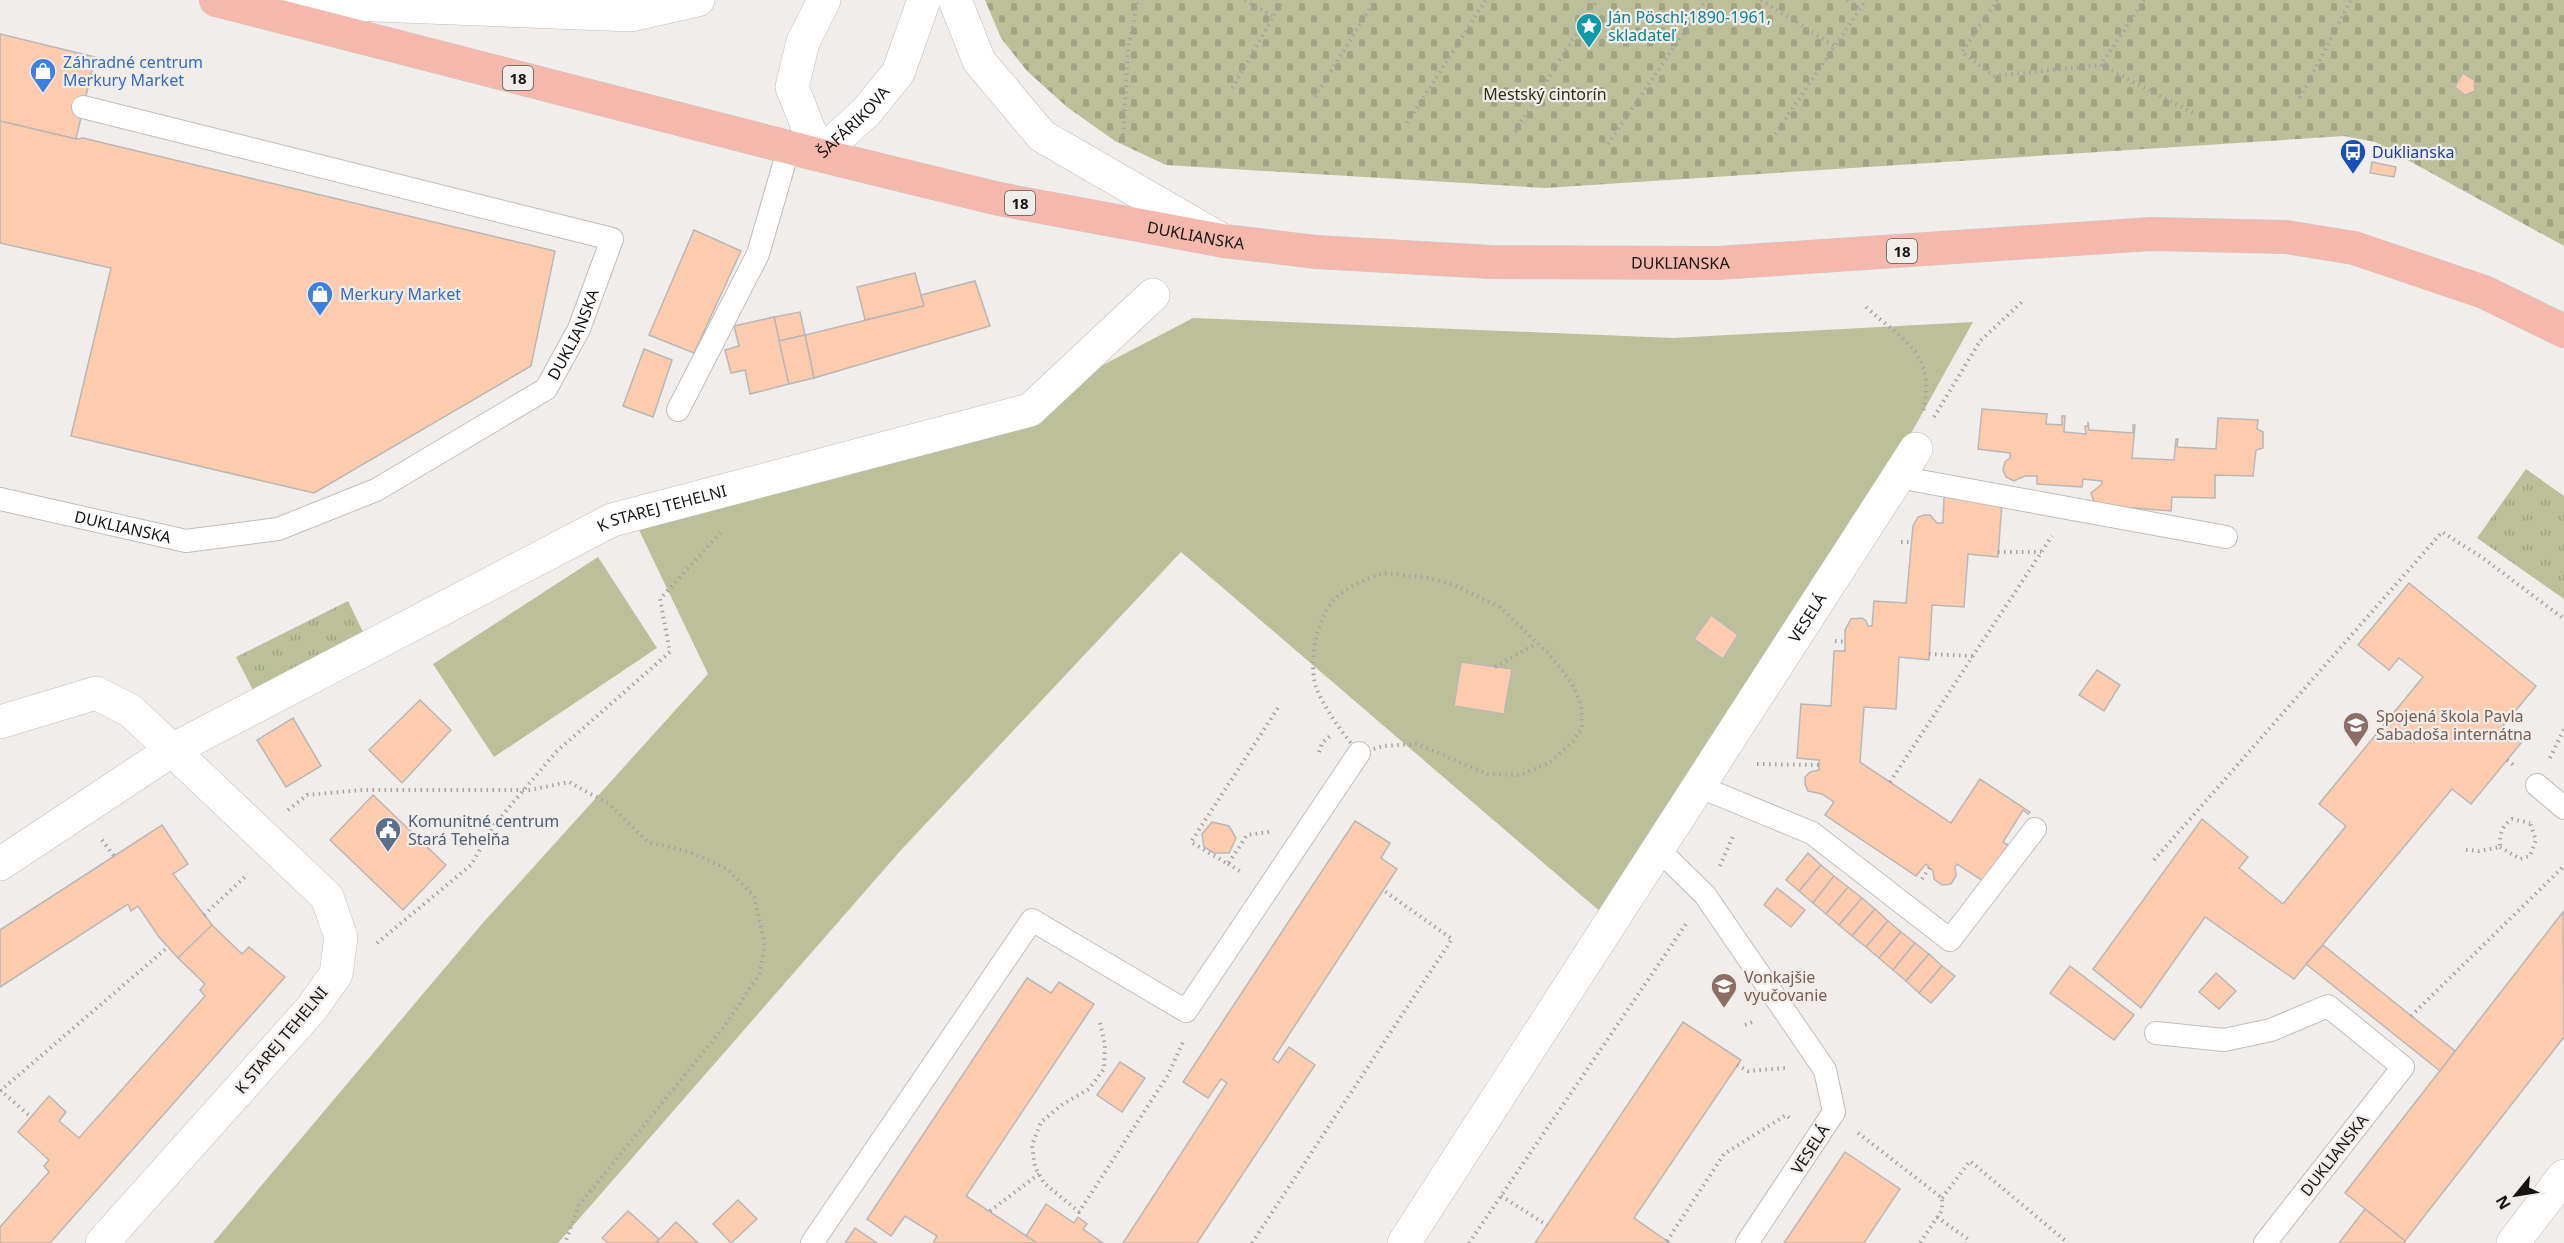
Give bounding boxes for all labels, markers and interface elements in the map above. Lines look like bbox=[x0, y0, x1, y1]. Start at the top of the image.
place label: Ján Pöschl;1890-1961, skladateľ bbox=[1606, 6, 1771, 46]
place icon: Ján Pöschl;1890-1961, skladateľ bbox=[1574, 11, 1604, 49]
place label: Záhradné centrum Merkury Market bbox=[63, 51, 203, 91]
shop icon: Záhradné centrum Merkury Market bbox=[28, 56, 58, 94]
road number: 18 bbox=[503, 66, 533, 90]
street label: ŠAFÁRIKOVA bbox=[812, 81, 894, 163]
park label: Mestský cintorín bbox=[1483, 83, 1607, 105]
bus stop icon: Duklianska bbox=[2338, 137, 2368, 175]
place label: Duklianska bbox=[2372, 141, 2454, 163]
road number: 18 bbox=[1005, 191, 1035, 215]
street label: DUKLIANSKA bbox=[1145, 216, 1246, 254]
road number: 18 bbox=[1887, 239, 1917, 263]
street label: DUKLIANSKA bbox=[1631, 251, 1731, 274]
shop icon: Merkury Market bbox=[305, 279, 335, 317]
place label: Merkury Market bbox=[340, 283, 461, 305]
street label: DUKLIANSKA bbox=[542, 285, 604, 384]
street label: K STAREJ TEHELNI bbox=[593, 479, 729, 537]
street label: DUKLIANSKA bbox=[72, 505, 174, 548]
street label: VESELÁ bbox=[1783, 588, 1832, 647]
place label: Spojená škola Pavla Sabadoša internátna bbox=[2376, 705, 2532, 745]
school or university icon: Spojená škola Pavla Sabadoša internátna bbox=[2341, 710, 2371, 748]
place label: Komunitné centrum Stará Tehelňa bbox=[408, 810, 559, 850]
public building icon: Komunitné centrum Stará Tehelňa bbox=[373, 815, 403, 853]
place label: Vonkajšie vyučovanie bbox=[1744, 966, 1827, 1006]
school or university icon: Vonkajšie vyučovanie bbox=[1709, 971, 1739, 1009]
street label: K STAREJ TEHELNI bbox=[230, 982, 332, 1098]
street label: DUKLIANSKA bbox=[2295, 1109, 2373, 1201]
street label: VESELÁ bbox=[1786, 1119, 1835, 1178]
north arrow bbox=[2486, 1165, 2546, 1225]
text: N bbox=[2490, 1191, 2516, 1214]

